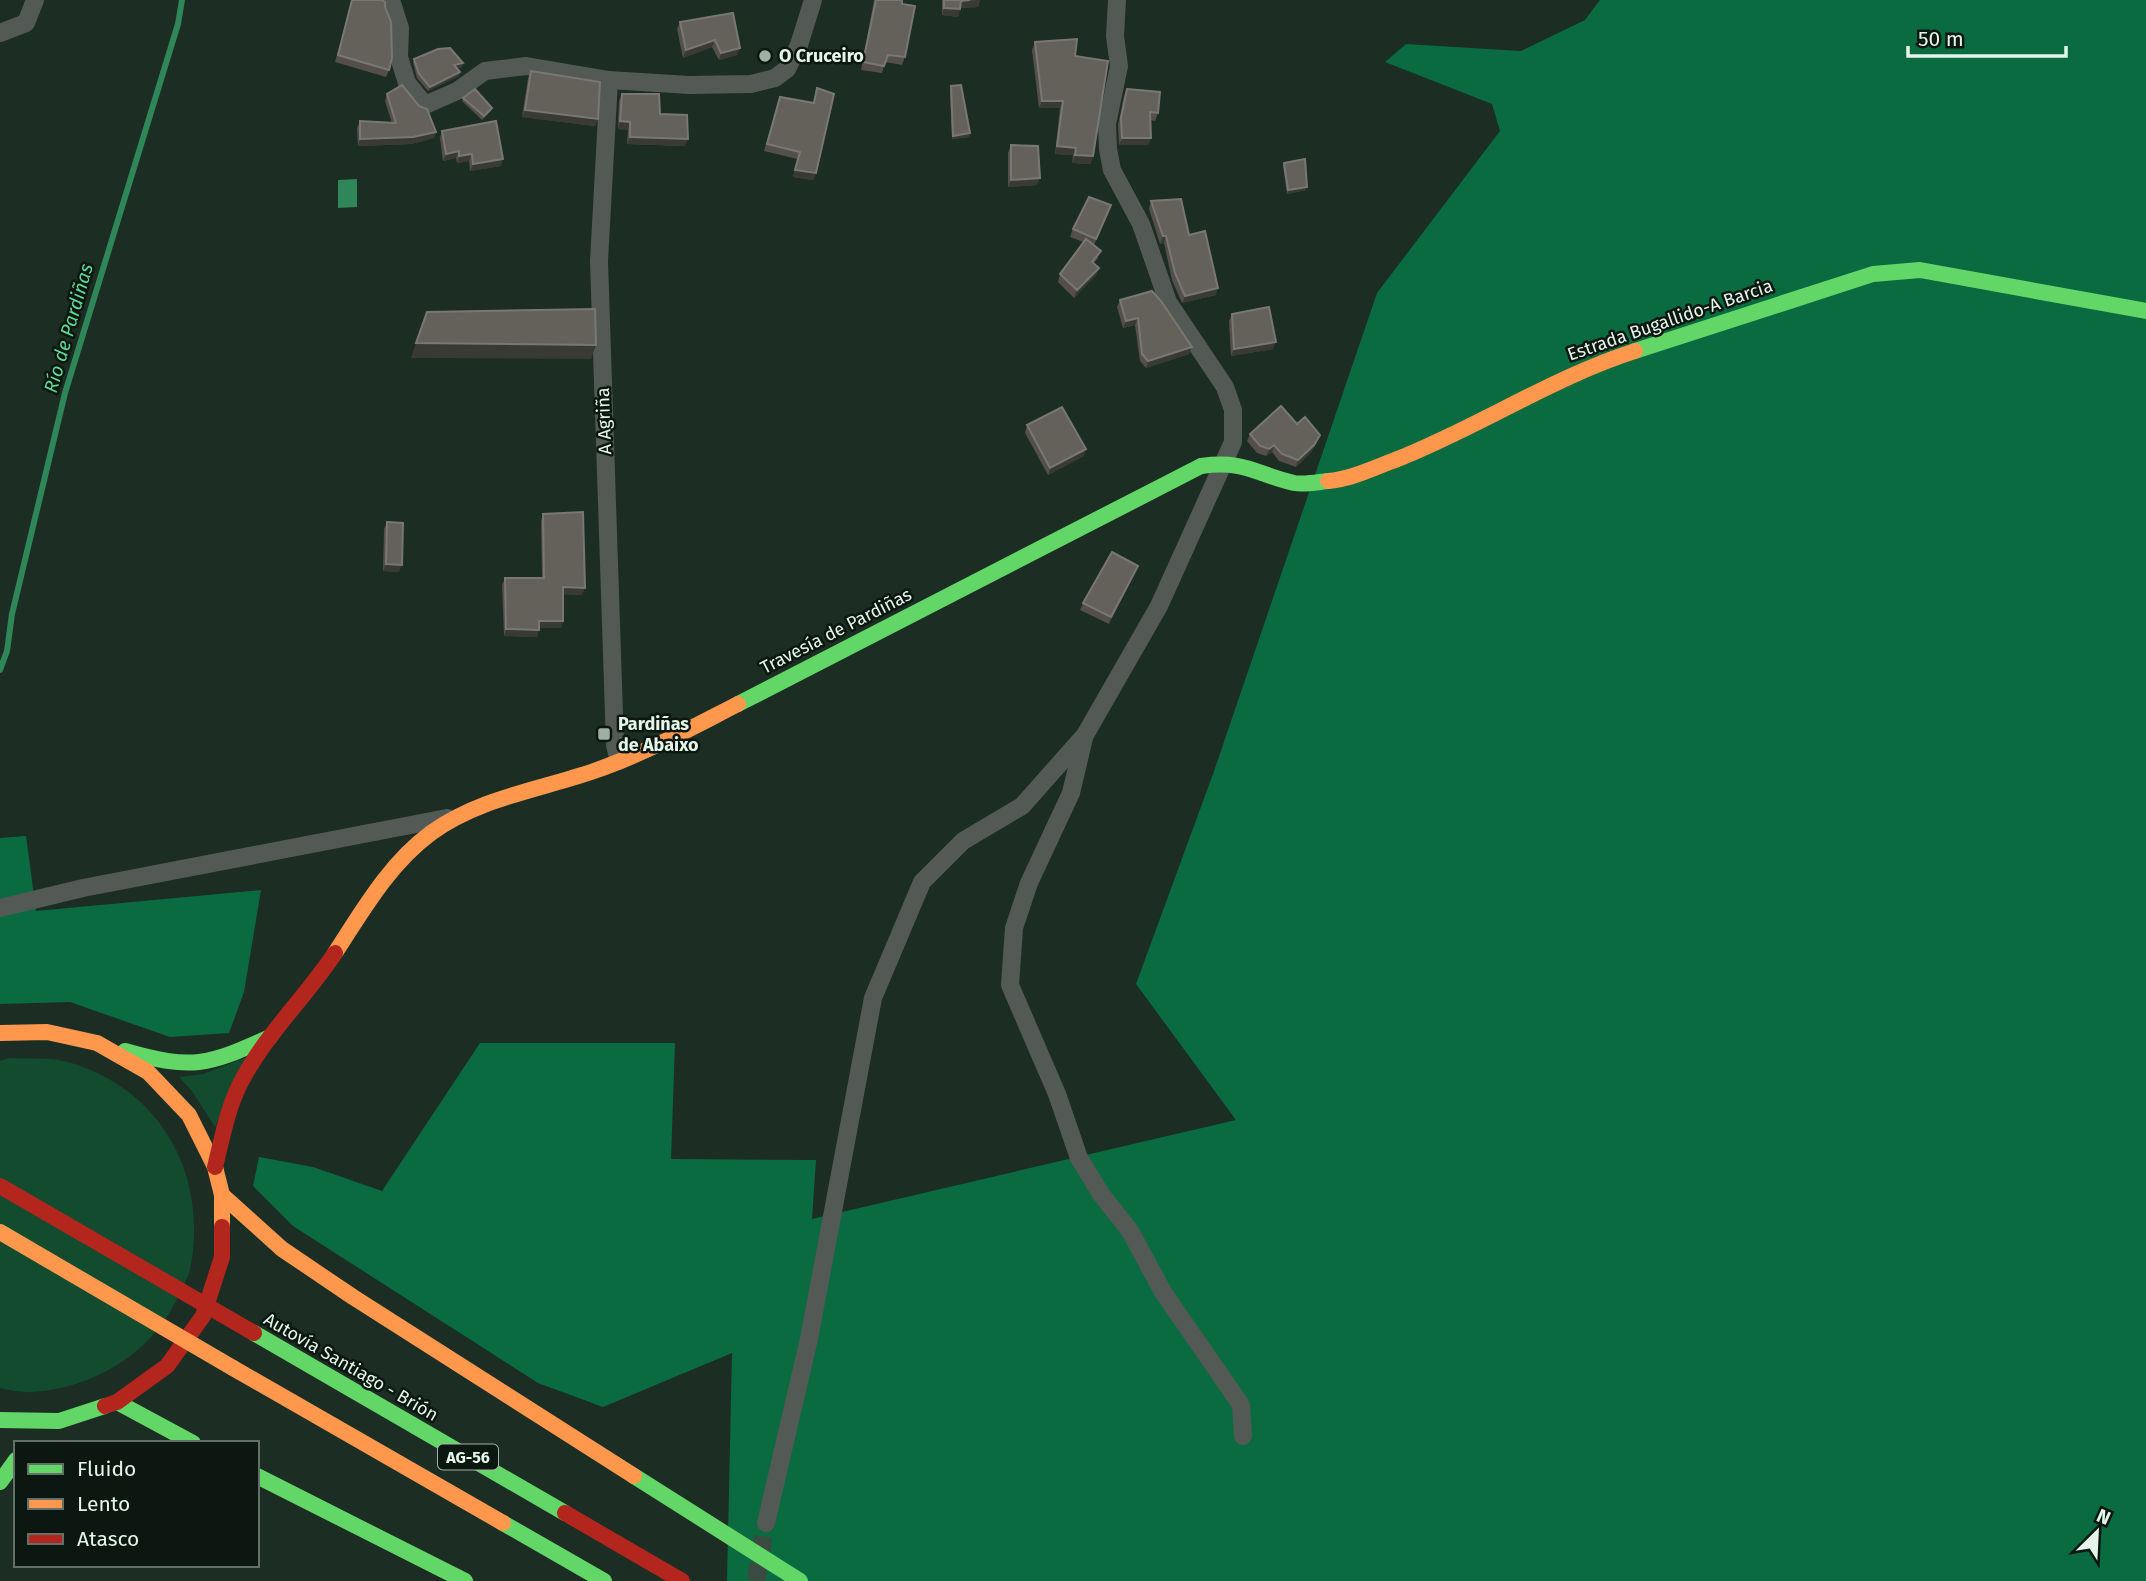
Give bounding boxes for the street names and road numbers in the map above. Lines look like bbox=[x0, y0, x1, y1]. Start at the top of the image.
street label: Estrada Bugallido-A Barcia bbox=[1564, 275, 1776, 365]
street label: A Agriña bbox=[592, 387, 616, 455]
street label: Travesía de Pardiñas bbox=[757, 583, 915, 679]
street label: Autovía Santiago - Brión bbox=[260, 1308, 442, 1426]
road number: AG-56 bbox=[438, 1444, 498, 1470]

